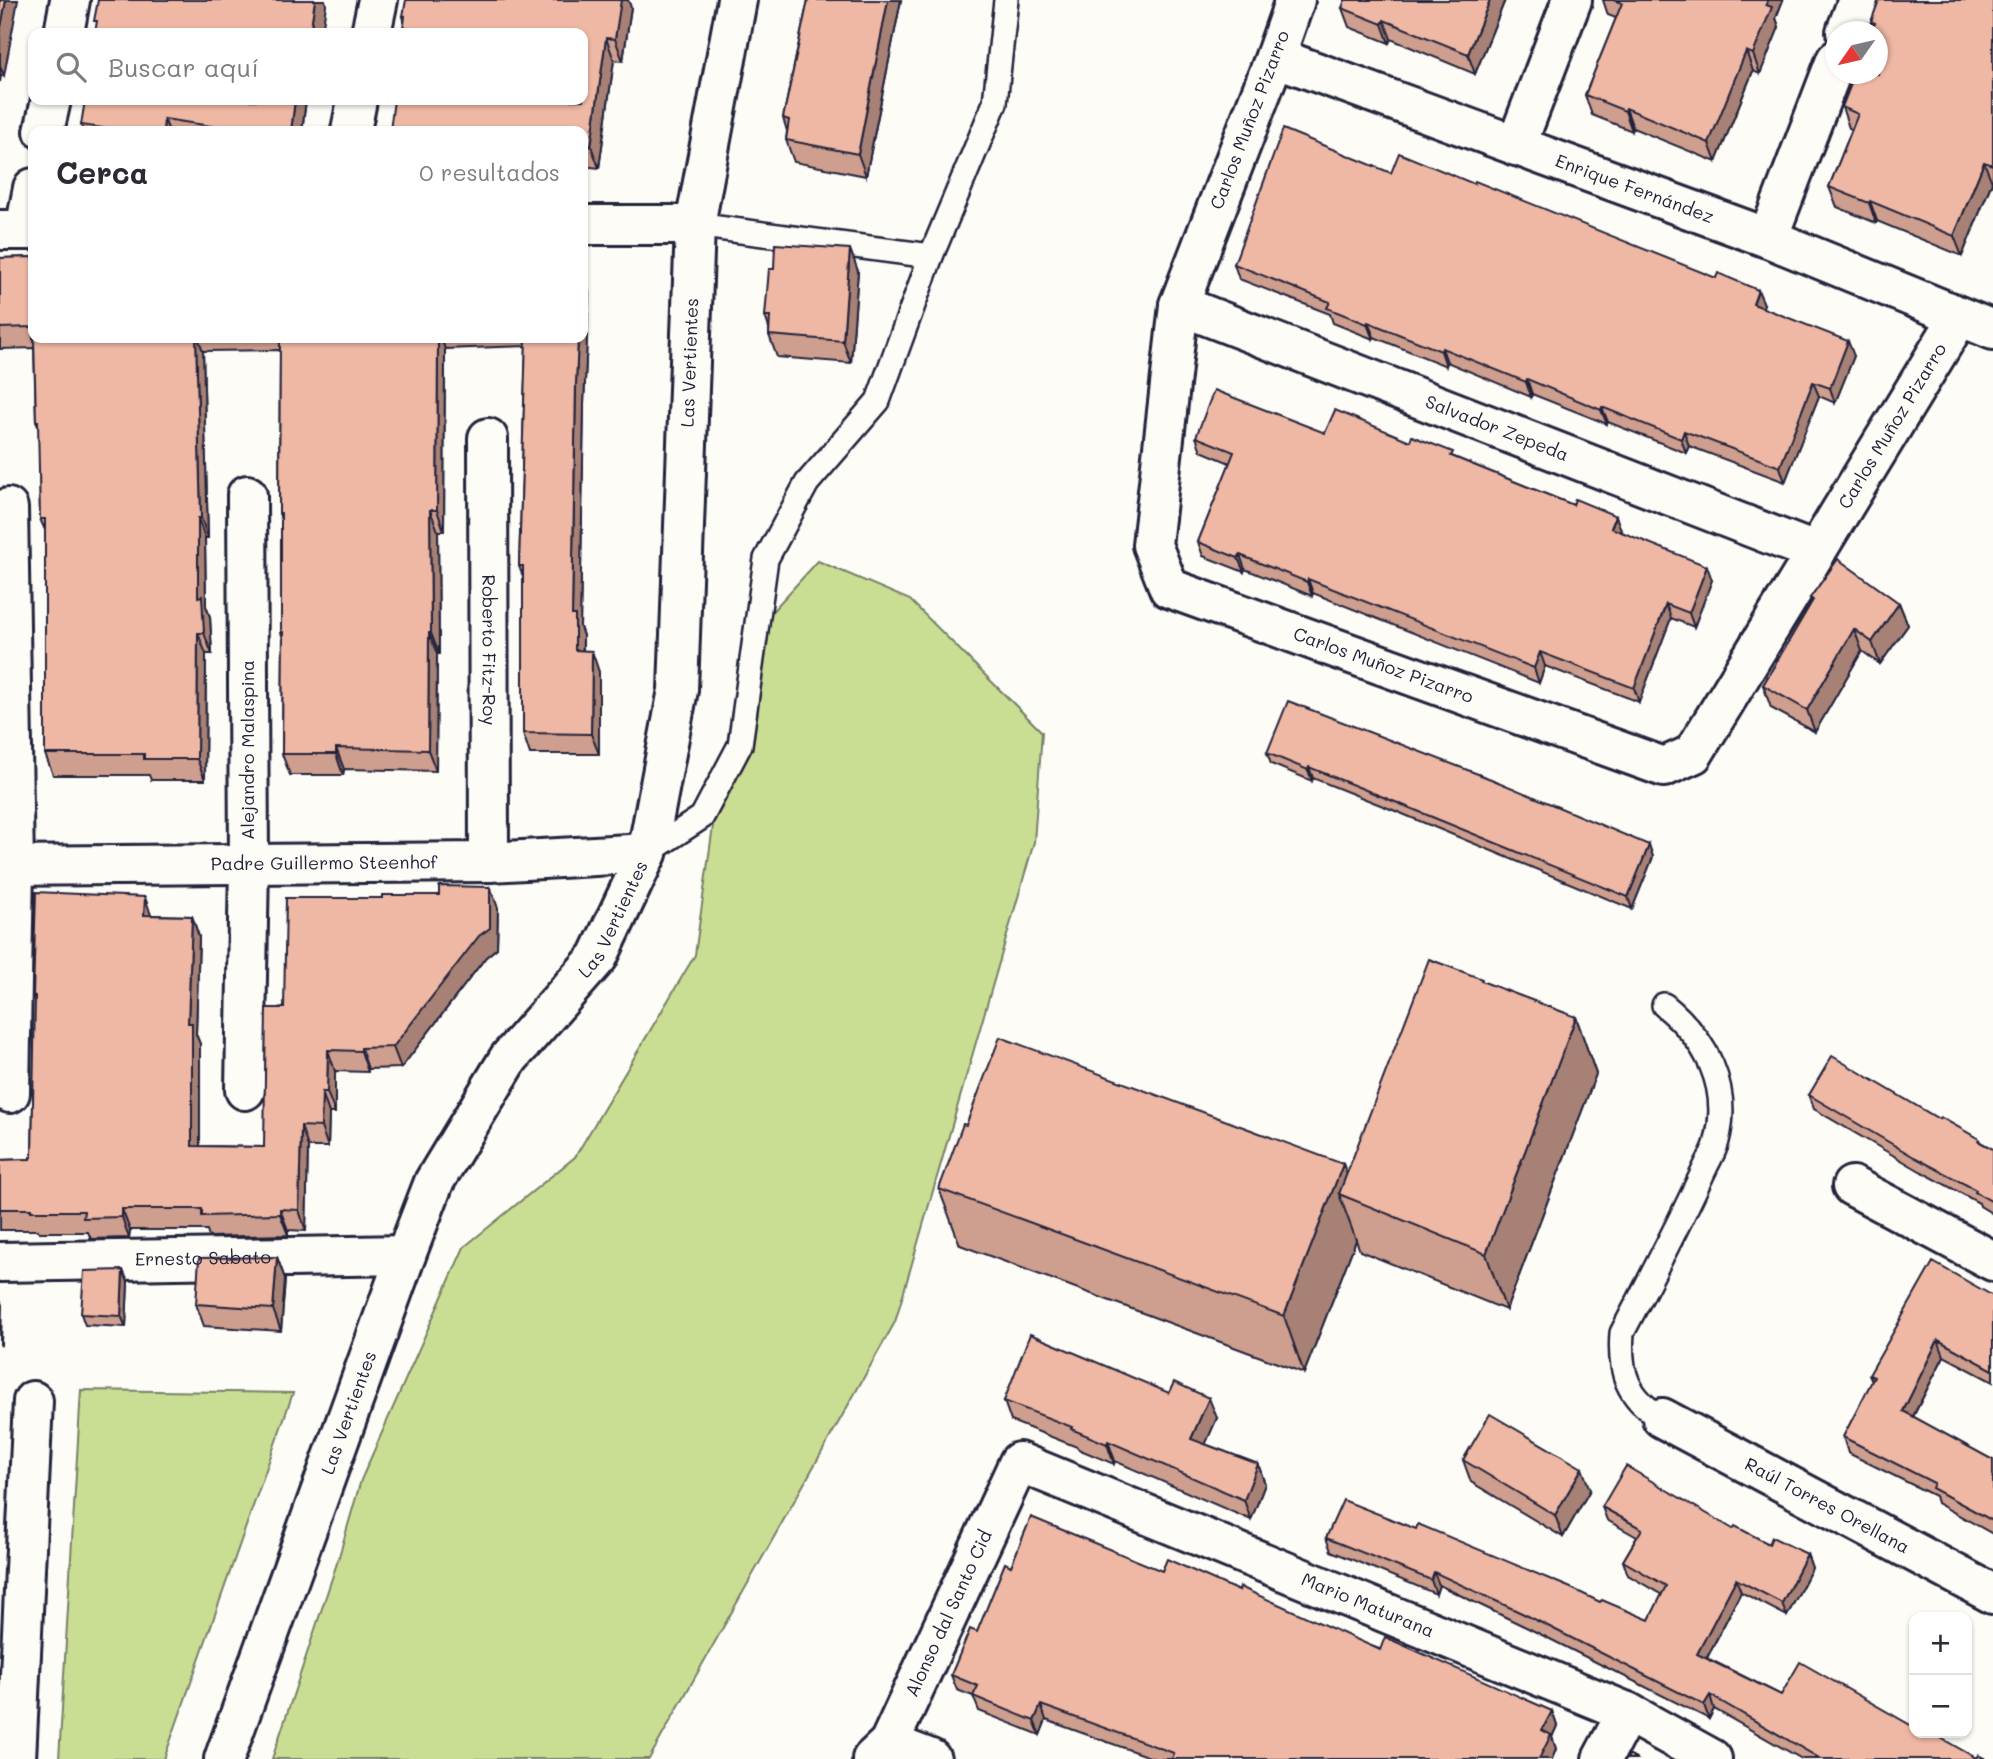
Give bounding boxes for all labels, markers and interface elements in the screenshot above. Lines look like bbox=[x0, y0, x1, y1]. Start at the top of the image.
north arrow bbox=[1825, 21, 1888, 84]
street label: Carlos Muñoz Pizarro bbox=[1204, 26, 1294, 213]
search box bbox=[28, 28, 588, 105]
icon: search bbox=[52, 48, 90, 86]
text: Buscar aquí bbox=[108, 50, 259, 84]
street label: Enrique Fernández bbox=[1552, 148, 1718, 228]
text: Cerca bbox=[56, 152, 148, 192]
text: 0 resultados bbox=[419, 157, 560, 187]
street label: Las Vertientes bbox=[675, 298, 703, 428]
street label: Carlos Muñoz Pizarro bbox=[1832, 338, 1952, 513]
street label: Salvador Zepeda bbox=[1422, 389, 1572, 466]
street label: Roberto Fitz-Roy bbox=[477, 574, 502, 726]
street label: Carlos Muñoz Pizarro bbox=[1290, 621, 1477, 708]
street label: Alejandro Malaspina bbox=[235, 660, 259, 840]
street label: Padre Guillermo Steenhof bbox=[211, 849, 438, 875]
street label: Las Vertientes bbox=[572, 856, 653, 982]
street label: Ernesto Sabato bbox=[135, 1244, 272, 1271]
street label: Las Vertientes bbox=[315, 1348, 381, 1477]
street label: Raúl Torres Orellana bbox=[1741, 1451, 1914, 1559]
street label: Alonso dal Santo Cid bbox=[899, 1526, 997, 1700]
street label: Mario Maturana bbox=[1298, 1566, 1438, 1642]
map controls bbox=[1909, 1612, 1972, 1738]
button: + bbox=[1909, 1612, 1972, 1675]
button: − bbox=[1909, 1675, 1972, 1738]

